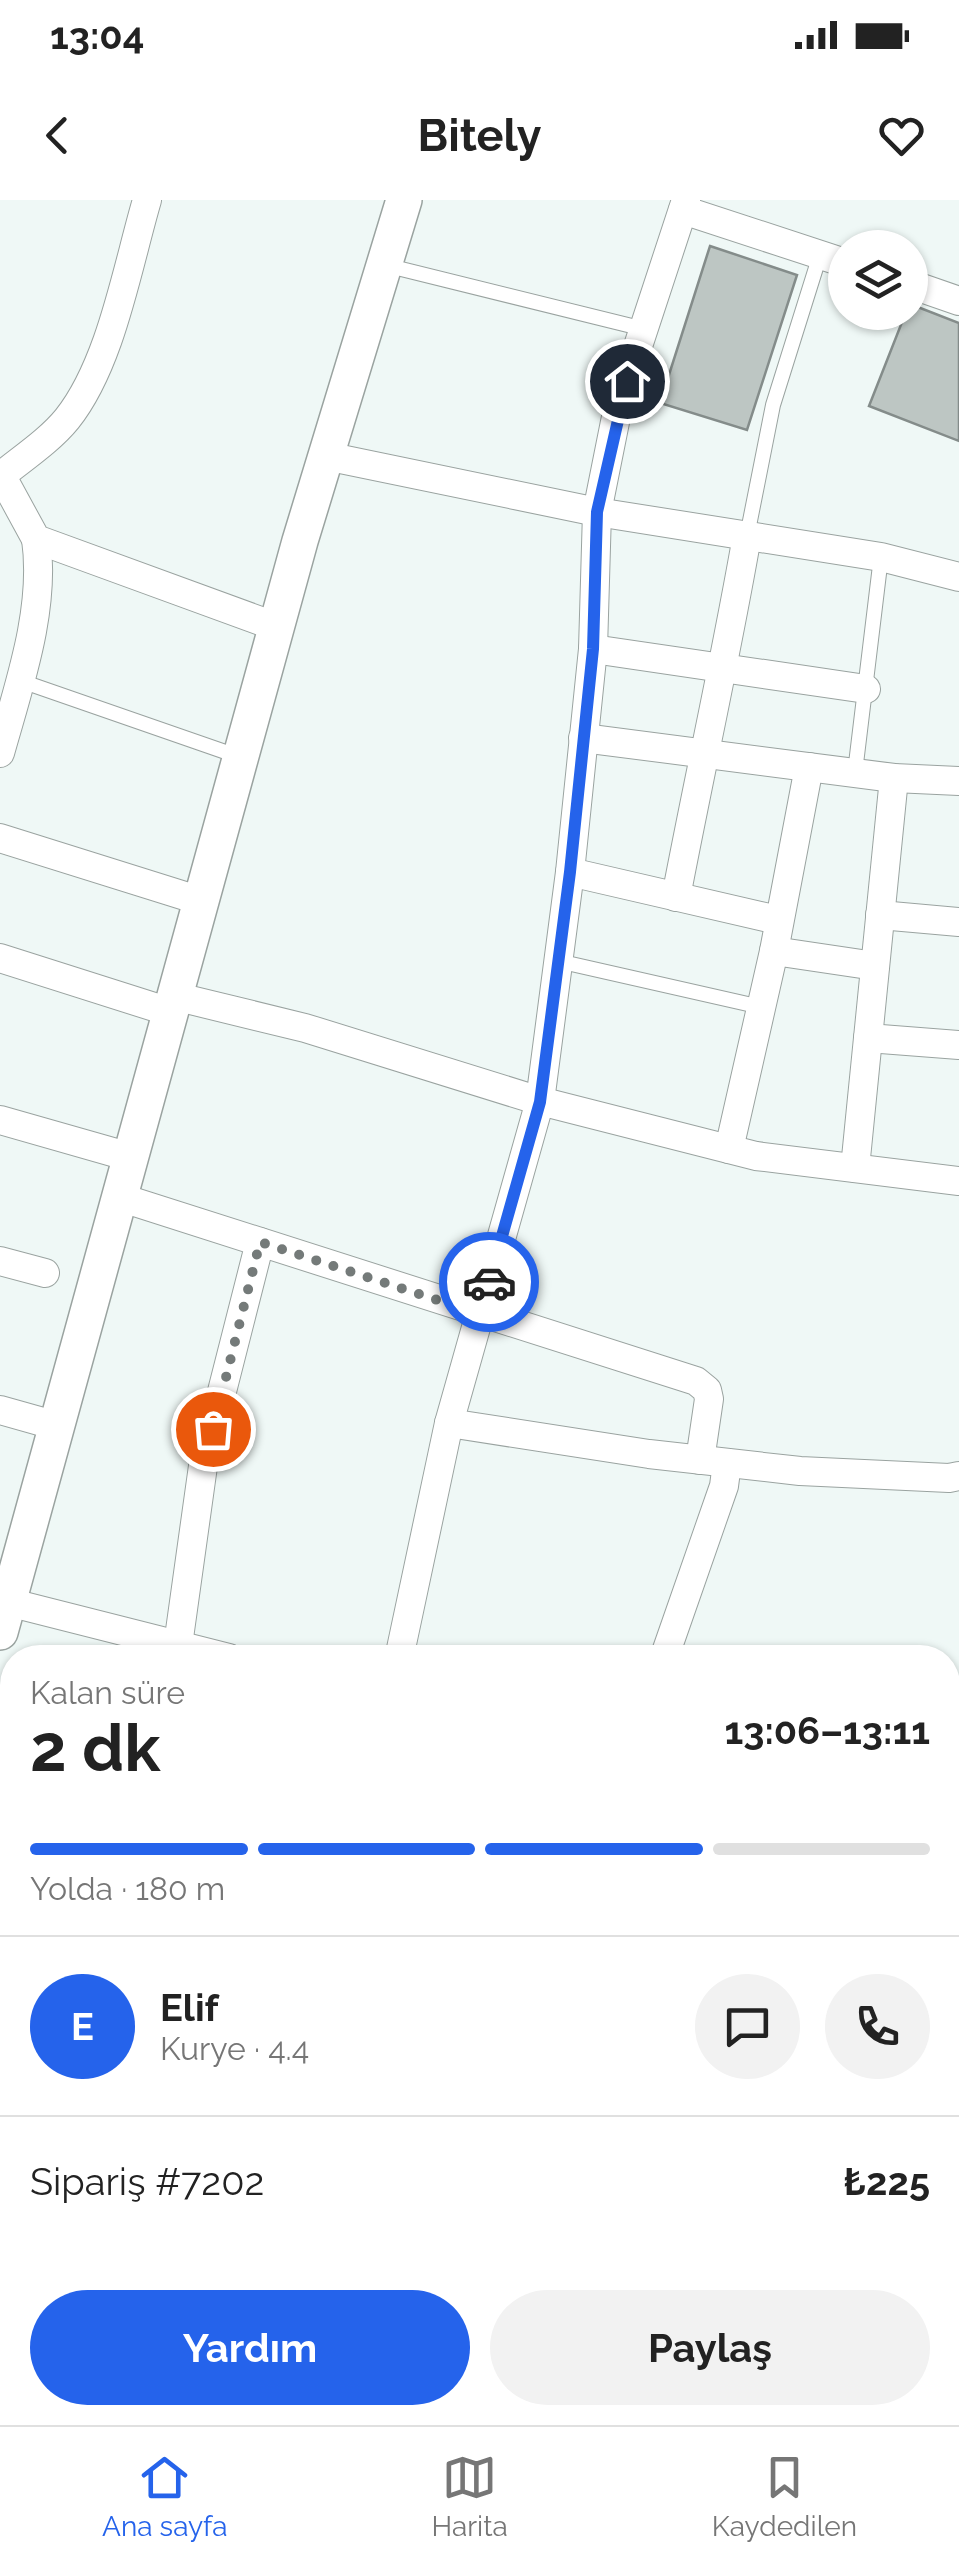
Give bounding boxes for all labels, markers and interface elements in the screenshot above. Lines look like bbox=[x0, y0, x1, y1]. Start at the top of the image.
text: 13:04 bbox=[50, 13, 144, 58]
icon: back bbox=[30, 108, 85, 163]
icon: heart bbox=[874, 108, 929, 163]
text: Bitely bbox=[418, 109, 541, 162]
map controls bbox=[828, 230, 928, 330]
button: layers bbox=[828, 230, 928, 330]
pin bbox=[585, 339, 670, 424]
icon: home bbox=[600, 354, 655, 409]
courier bbox=[439, 1232, 539, 1332]
icon: car bbox=[462, 1255, 517, 1310]
pin bbox=[171, 1387, 256, 1472]
icon: bag bbox=[186, 1402, 241, 1457]
text: Kalan süre bbox=[30, 1674, 185, 1711]
text: 13:06–13:11 bbox=[724, 1708, 930, 1753]
text: 2 dk bbox=[30, 1710, 160, 1786]
text: Yolda · 180 m bbox=[30, 1870, 225, 1907]
button: chat bbox=[695, 1974, 800, 2079]
button: phone bbox=[825, 1974, 930, 2079]
text: Elif bbox=[160, 1985, 219, 2030]
text: E bbox=[71, 2004, 94, 2049]
text: Kurye · 4.4 bbox=[160, 2030, 309, 2067]
text: Sipariş #7202 bbox=[30, 2159, 264, 2204]
text: ₺225 bbox=[844, 2159, 930, 2204]
button: Yardım bbox=[30, 2290, 470, 2405]
button: Paylaş bbox=[490, 2290, 930, 2405]
tab: Ana sayfa bbox=[102, 2450, 228, 2543]
tab: Harita bbox=[431, 2450, 508, 2543]
tab: Kaydedilen bbox=[712, 2450, 857, 2543]

